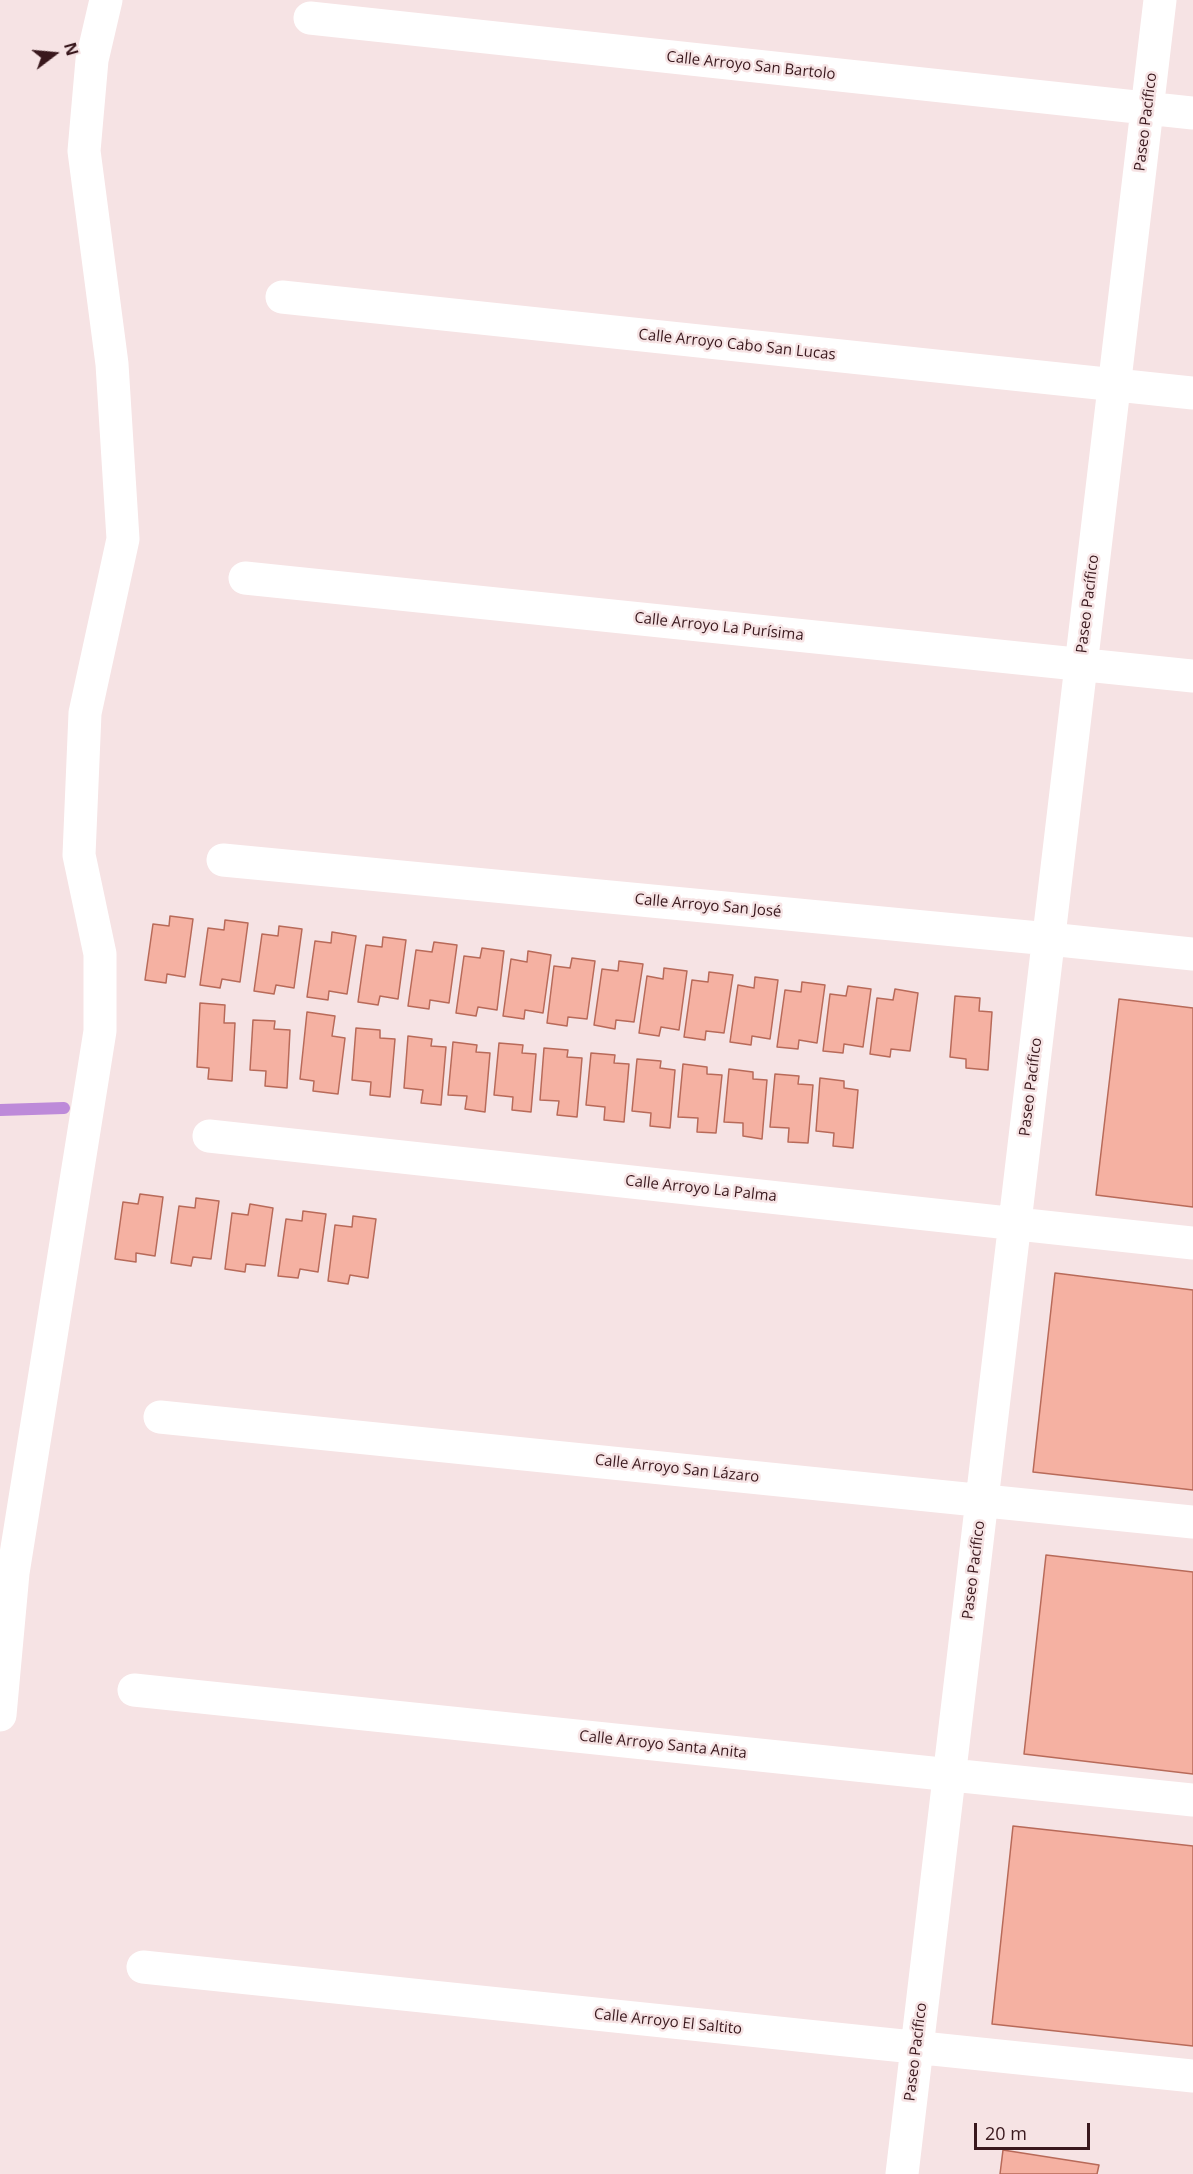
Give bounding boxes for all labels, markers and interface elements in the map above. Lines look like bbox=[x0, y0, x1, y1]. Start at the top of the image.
north arrow bbox=[24, 24, 84, 84]
text: N bbox=[59, 40, 84, 58]
street label: Calle Arroyo San Bartolo bbox=[666, 48, 836, 84]
street label: Paseo Pacífico bbox=[1131, 72, 1161, 172]
street label: Calle Arroyo Cabo San Lucas bbox=[638, 326, 836, 364]
street label: Paseo Pacífico bbox=[1073, 554, 1103, 654]
street label: Calle Arroyo La Purísima bbox=[633, 609, 805, 645]
street label: Calle Arroyo San José bbox=[634, 891, 782, 921]
street label: Paseo Pacífico bbox=[1016, 1037, 1046, 1137]
street label: Calle Arroyo La Palma bbox=[624, 1172, 778, 1206]
street label: Calle Arroyo San Lázaro bbox=[594, 1451, 760, 1487]
street label: Paseo Pacífico bbox=[959, 1520, 989, 1620]
street label: Calle Arroyo Santa Anita bbox=[578, 1727, 748, 1763]
street label: Paseo Pacífico bbox=[901, 2002, 931, 2102]
street label: Calle Arroyo El Saltito bbox=[593, 2005, 743, 2039]
scale bar bbox=[977, 2111, 1092, 2149]
text: 20 m bbox=[985, 2121, 1027, 2145]

